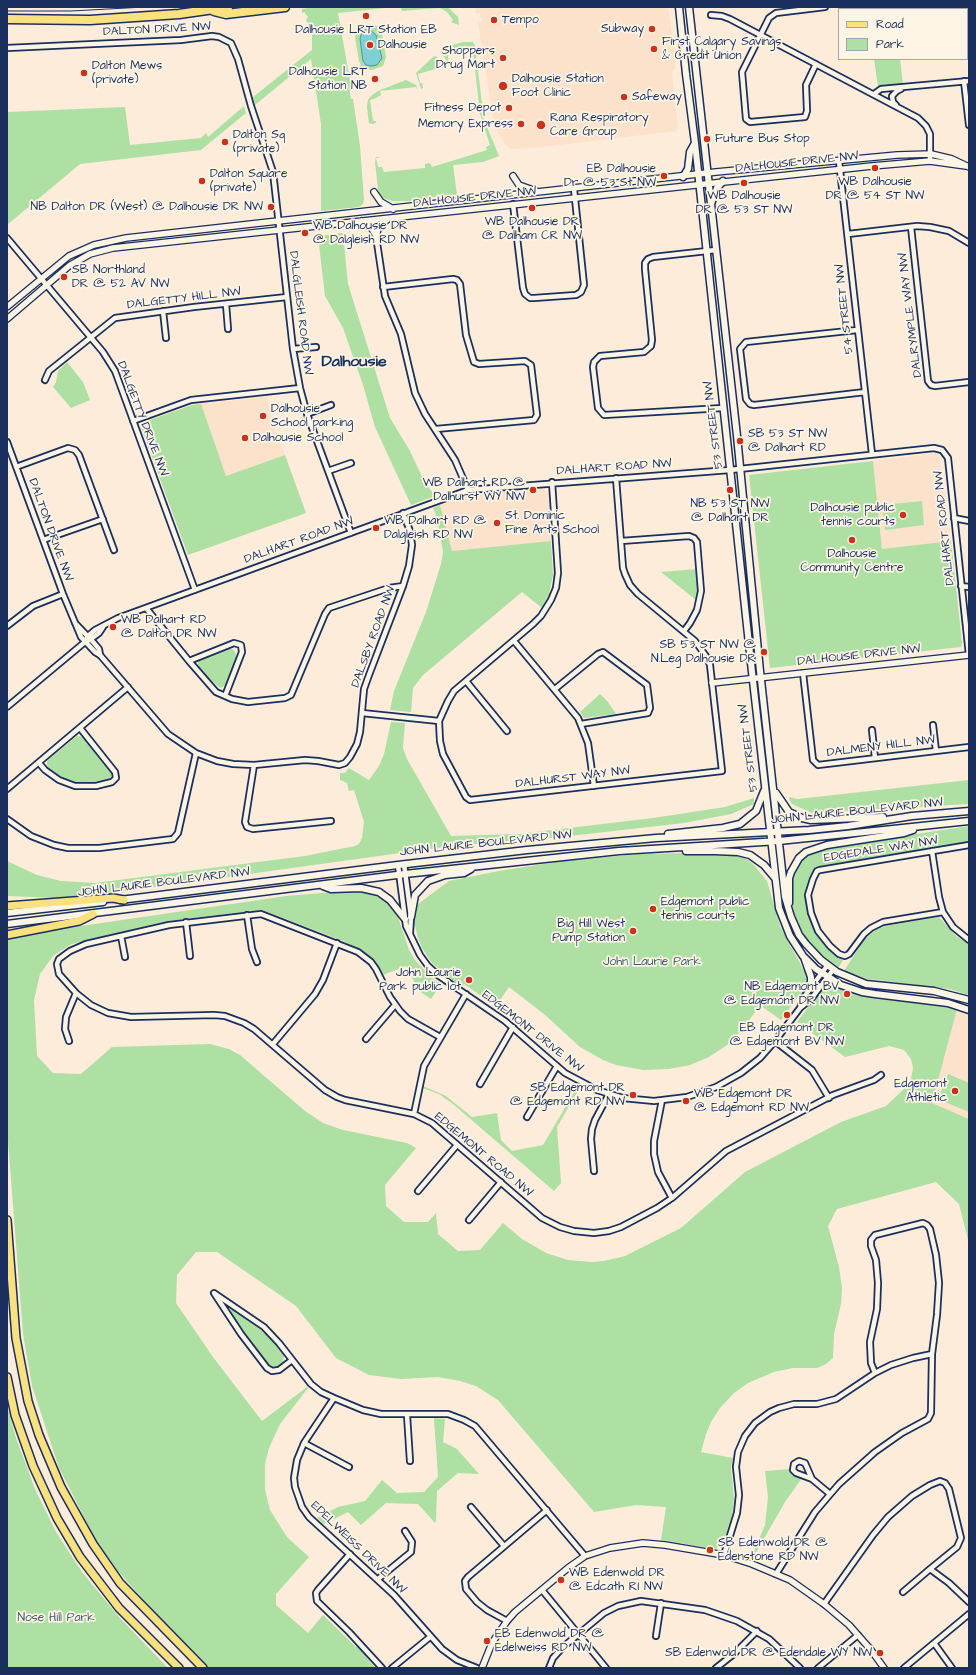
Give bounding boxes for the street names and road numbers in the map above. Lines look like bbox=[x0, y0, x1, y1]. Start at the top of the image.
street label: DALTON DRIVE NW bbox=[103, 20, 211, 40]
street label: DALHOUSIE DRIVE NW bbox=[735, 149, 859, 177]
street label: DALHOUSIE DRIVE NW bbox=[413, 184, 537, 212]
street label: DALGLEISH ROAD NW bbox=[285, 250, 315, 376]
street label: DALRYMPLE WAY NW bbox=[896, 252, 926, 378]
street label: 54 STREET NW bbox=[833, 263, 857, 355]
street label: DALGETTY HILL NW bbox=[126, 285, 242, 313]
street label: DALGETTY DRIVE NW bbox=[113, 360, 171, 478]
street label: 53 STREET NW bbox=[701, 380, 727, 470]
street label: DALHART ROAD NW bbox=[556, 457, 672, 479]
street label: DALHART ROAD NW bbox=[932, 470, 958, 586]
street label: DALTON DRIVE NW bbox=[25, 477, 75, 583]
street label: DALHART ROAD NW bbox=[242, 515, 356, 567]
street label: DALSBY ROAD NW bbox=[349, 584, 399, 690]
street label: DALHOUSIE DRIVE NW bbox=[797, 642, 921, 670]
street label: 53 STREET NW bbox=[736, 703, 762, 793]
street label: DALMENY HILL NW bbox=[826, 733, 936, 761]
street label: DALHURST WAY NW bbox=[515, 764, 631, 792]
street label: JOHN LAURIE BOULEVARD NW bbox=[770, 796, 944, 828]
street label: JOHN LAURIE BOULEVARD NW bbox=[399, 828, 573, 860]
street label: EDGEDALE WAY NW bbox=[823, 834, 939, 866]
street label: JOHN LAURIE BOULEVARD NW bbox=[77, 865, 251, 901]
street label: EDGEMONT DRIVE NW bbox=[479, 988, 585, 1076]
street label: EDGEMONT ROAD NW bbox=[431, 1110, 535, 1200]
street label: EDELWEISS DRIVE NW bbox=[307, 1499, 409, 1597]

